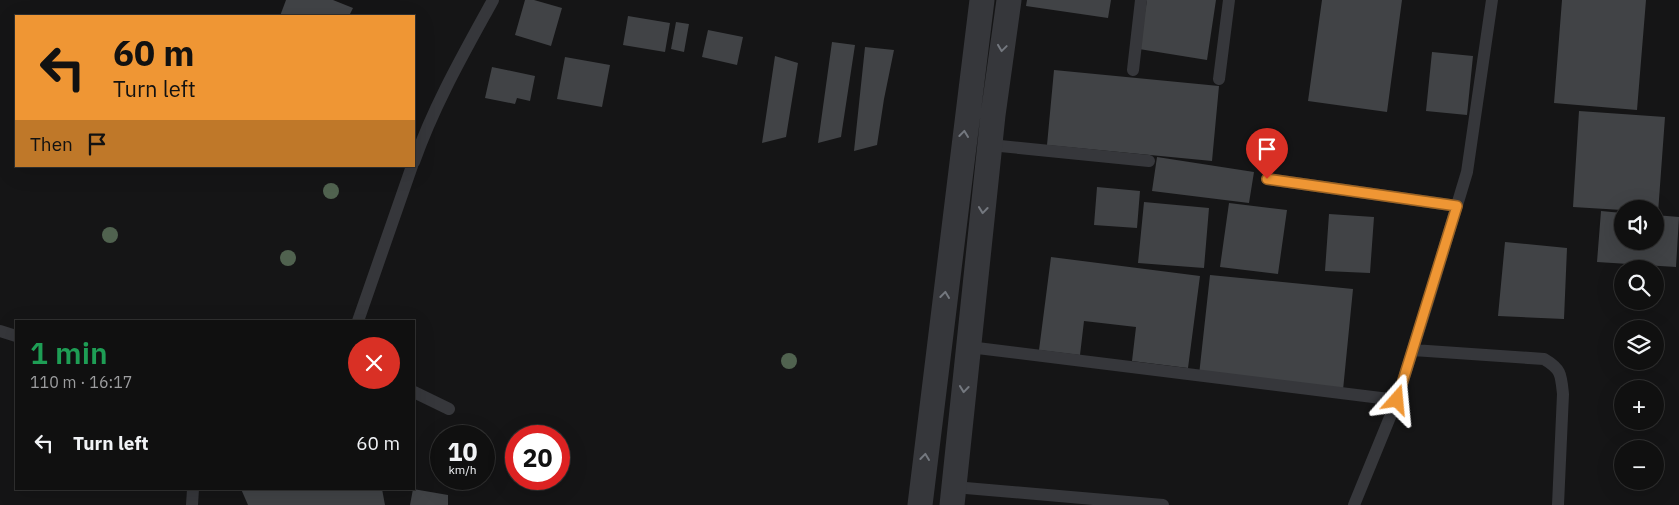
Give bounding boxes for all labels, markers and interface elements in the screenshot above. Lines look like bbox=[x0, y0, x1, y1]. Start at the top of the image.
text: 60 m bbox=[113, 30, 195, 76]
icon: left bbox=[30, 35, 95, 100]
one-way arrow bbox=[997, 45, 1008, 53]
text: Turn left bbox=[113, 74, 196, 103]
pin bbox=[1246, 128, 1288, 179]
icon: arrive bbox=[83, 130, 111, 158]
one-way arrow bbox=[959, 130, 969, 138]
text: Then bbox=[30, 132, 73, 156]
icon: arrive bbox=[1253, 135, 1281, 163]
map controls bbox=[1614, 200, 1664, 490]
button: sound bbox=[1614, 200, 1664, 250]
one-way arrow bbox=[978, 206, 989, 214]
button: search bbox=[1614, 260, 1664, 310]
one-way arrow bbox=[939, 291, 950, 299]
button: layers bbox=[1614, 320, 1664, 370]
text: 1 min bbox=[30, 333, 108, 372]
button: close bbox=[348, 337, 400, 389]
text: 110 m · 16:17 bbox=[30, 372, 132, 392]
position arrow bbox=[1370, 373, 1422, 425]
button: + bbox=[1614, 380, 1664, 430]
one-way arrow bbox=[959, 385, 970, 393]
speed limit sign: 20 bbox=[505, 425, 570, 490]
icon: left bbox=[30, 429, 58, 457]
text: Turn left bbox=[73, 431, 149, 455]
text: 60 m bbox=[356, 431, 400, 455]
text: 10 bbox=[447, 435, 478, 468]
button: − bbox=[1614, 440, 1664, 490]
one-way arrow bbox=[919, 452, 930, 460]
text: km/h bbox=[448, 462, 477, 477]

